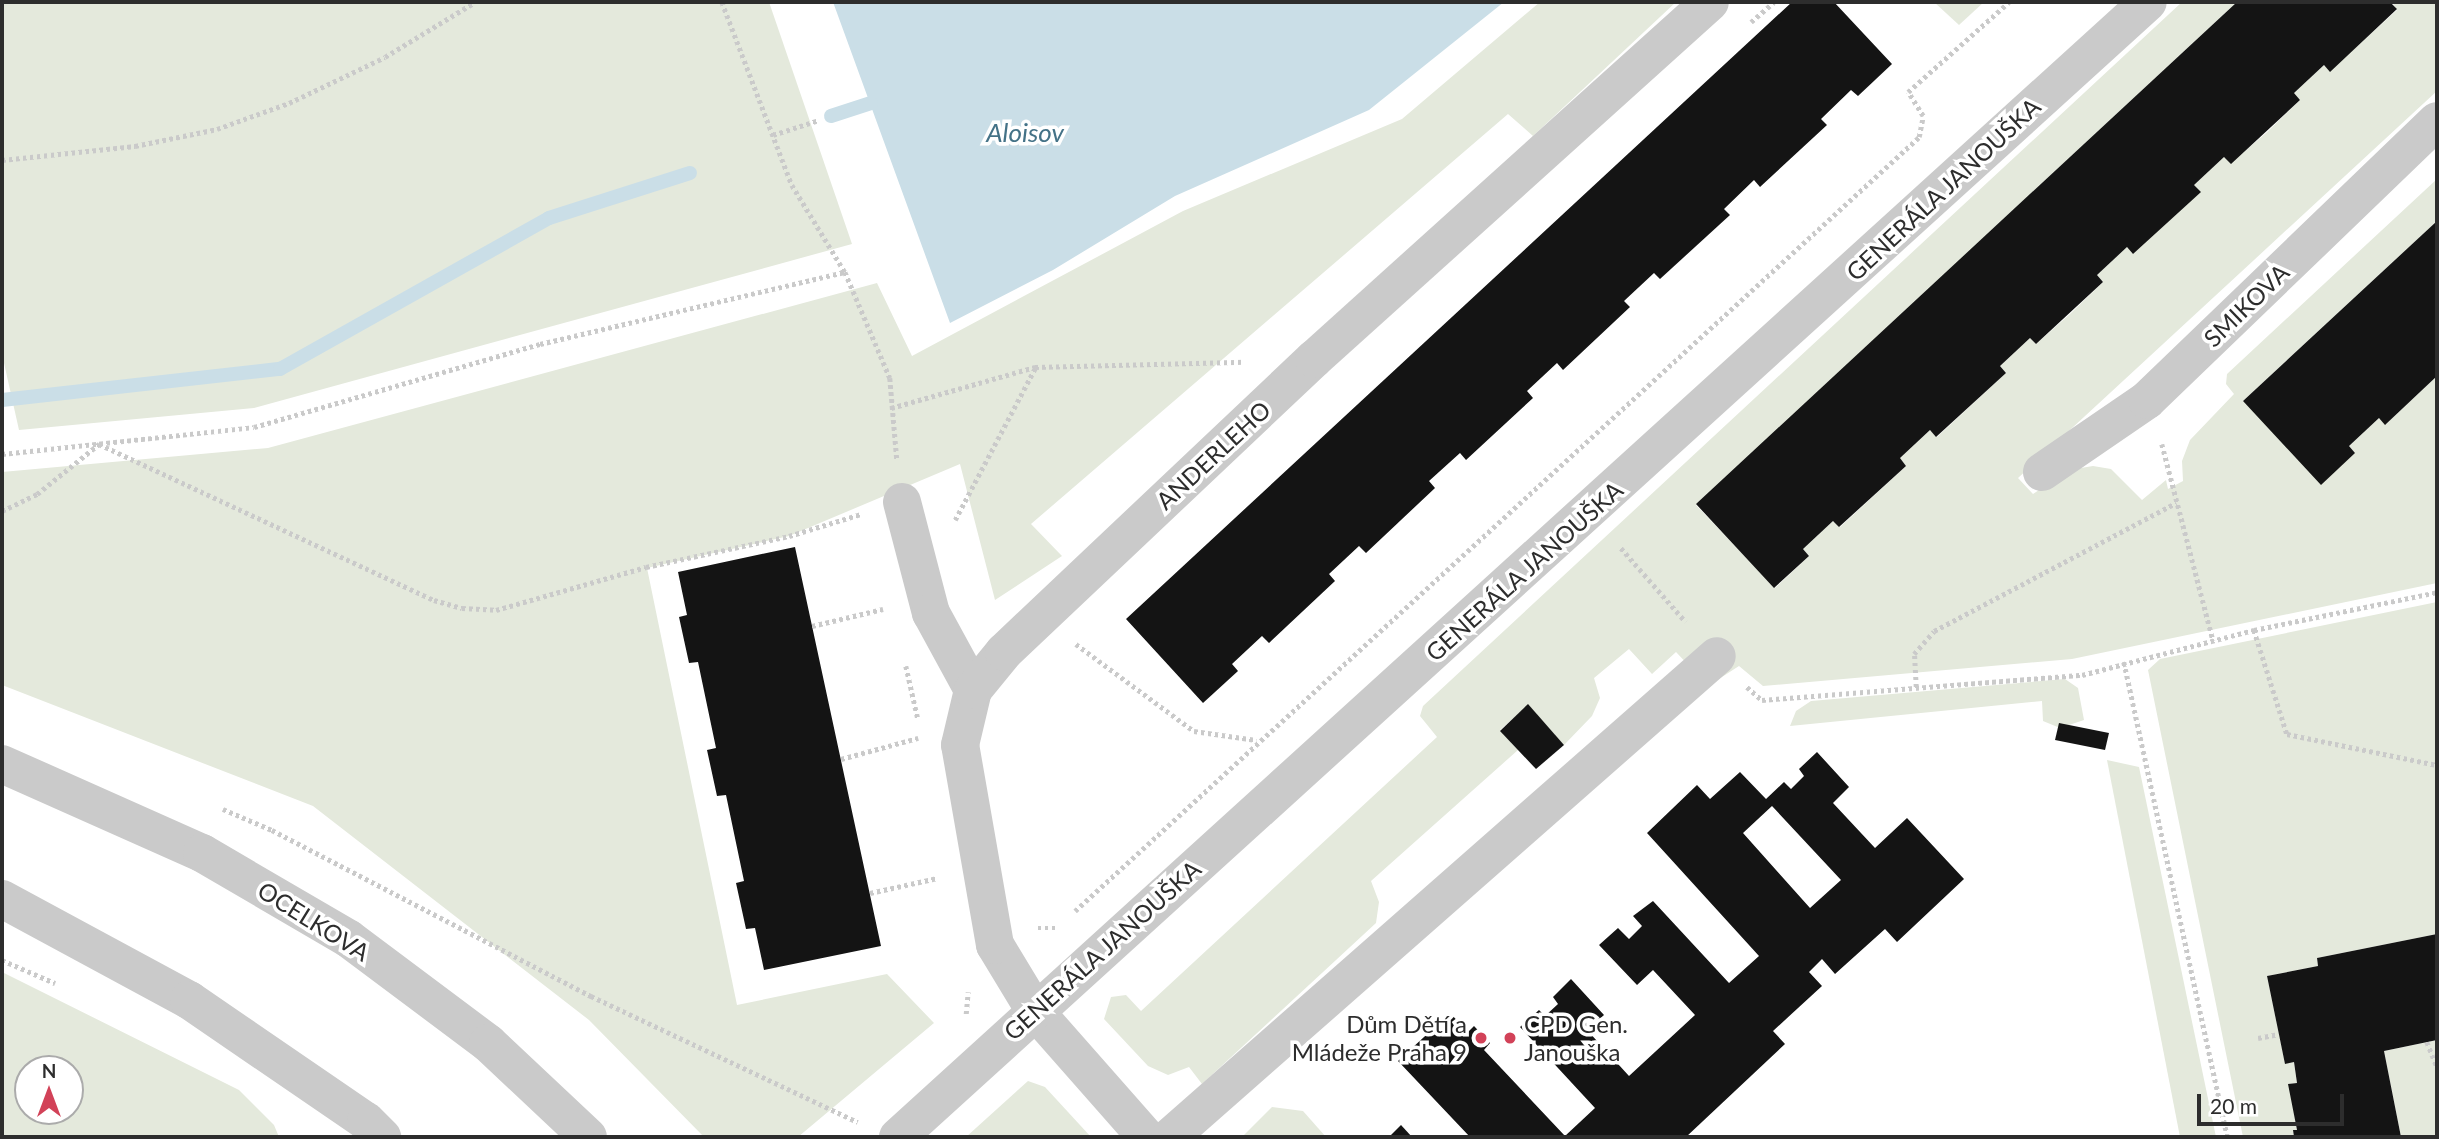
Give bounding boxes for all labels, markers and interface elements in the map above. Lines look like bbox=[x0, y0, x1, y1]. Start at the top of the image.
street label: GENERÁLA JANOUŠKA bbox=[1840, 91, 2046, 287]
water label: Aloisov bbox=[986, 117, 1064, 149]
street label: SMIKOVA bbox=[2198, 258, 2294, 352]
street label: ANDERLEHO bbox=[1150, 395, 1276, 515]
street label: GENERÁLA JANOUŠKA bbox=[1419, 475, 1629, 667]
street label: GENERÁLA JANOUŠKA bbox=[997, 854, 1207, 1046]
street label: OCELKOVA bbox=[253, 875, 375, 967]
place label: Dům Dětí a Mládeže Praha 9 bbox=[1292, 1010, 1467, 1066]
place label: CPD Gen. Janouška bbox=[1524, 1010, 1628, 1066]
marker: Dům Dětí a Mládeže Praha 9 bbox=[1473, 1030, 1489, 1046]
marker: CPD Gen. Janouška bbox=[1502, 1030, 1518, 1046]
north arrow bbox=[14, 1055, 84, 1125]
text: N bbox=[42, 1059, 56, 1082]
scale bar bbox=[2201, 1080, 2348, 1124]
text: 20 m bbox=[2210, 1093, 2257, 1118]

